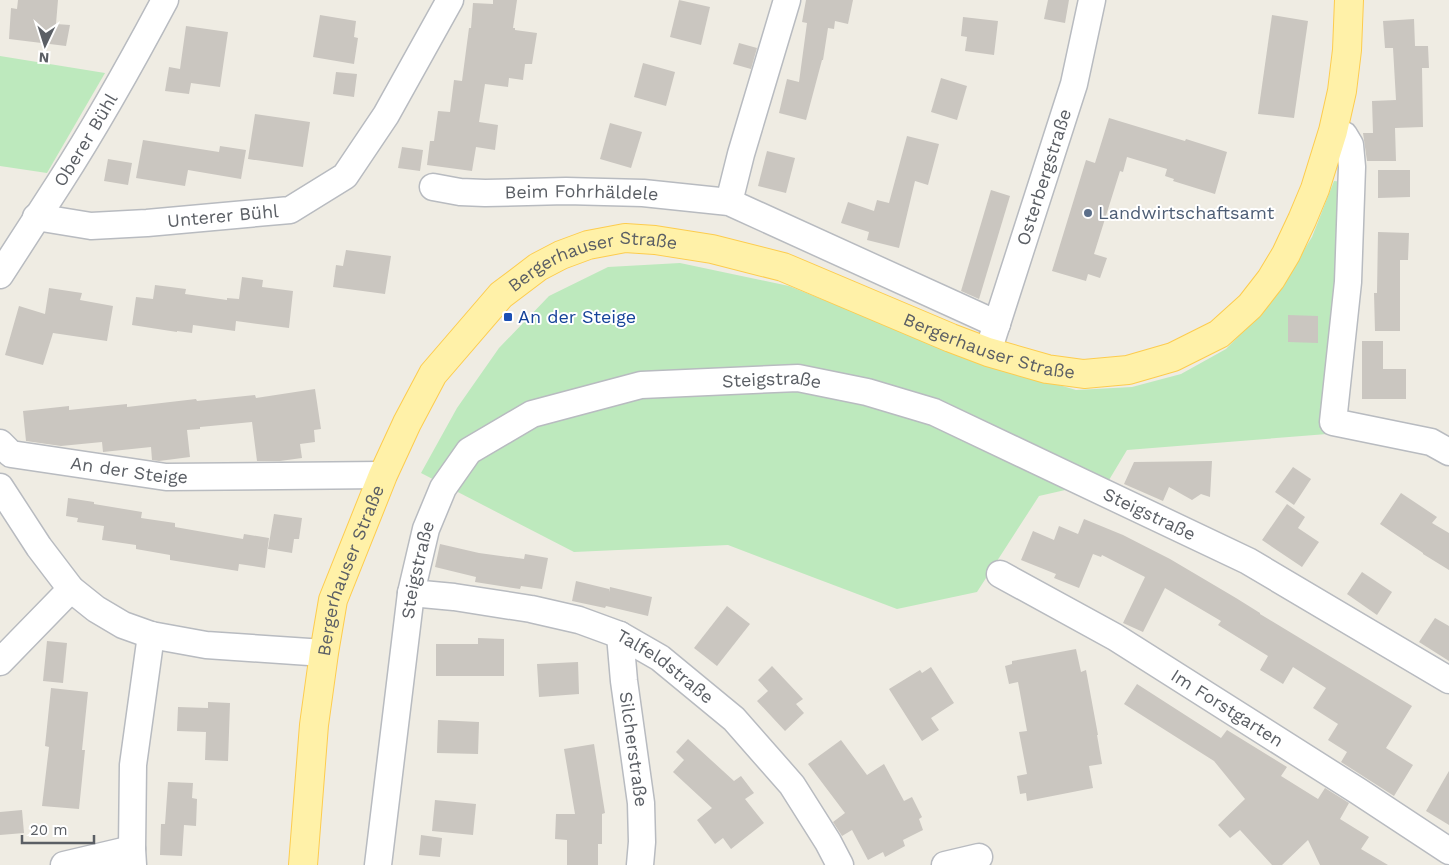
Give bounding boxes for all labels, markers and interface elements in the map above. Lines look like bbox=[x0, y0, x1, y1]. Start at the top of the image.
north arrow bbox=[20, 20, 70, 70]
text: N bbox=[38, 50, 50, 66]
street label: Oberer Bühl bbox=[49, 89, 122, 190]
street label: Osterbergstraße bbox=[1012, 106, 1075, 248]
street label: Beim Fohrhäldele bbox=[504, 180, 660, 205]
street label: Unterer Bühl bbox=[166, 200, 280, 231]
place label: Landwirtschaftsamt bbox=[1098, 202, 1275, 223]
marker: Landwirtschaftsamt bbox=[1082, 207, 1094, 219]
street label: Bergerhauser Straße bbox=[504, 227, 679, 296]
place label: An der Steige bbox=[518, 306, 636, 327]
street label: Bergerhauser Straße bbox=[901, 308, 1076, 383]
marker: An der Steige bbox=[502, 311, 514, 323]
street label: Steigstraße bbox=[721, 367, 823, 392]
street label: An der Steige bbox=[69, 452, 188, 487]
street label: Bergerhauser Straße bbox=[313, 482, 388, 658]
street label: Steigstraße bbox=[1100, 483, 1199, 545]
street label: Steigstraße bbox=[397, 517, 438, 620]
street label: Talfeldstraße bbox=[613, 624, 718, 708]
street label: Im Forstgarten bbox=[1167, 664, 1288, 751]
street label: Silcherstraße bbox=[616, 690, 652, 808]
scale bar bbox=[22, 812, 95, 844]
text: 20 m bbox=[30, 821, 68, 839]

